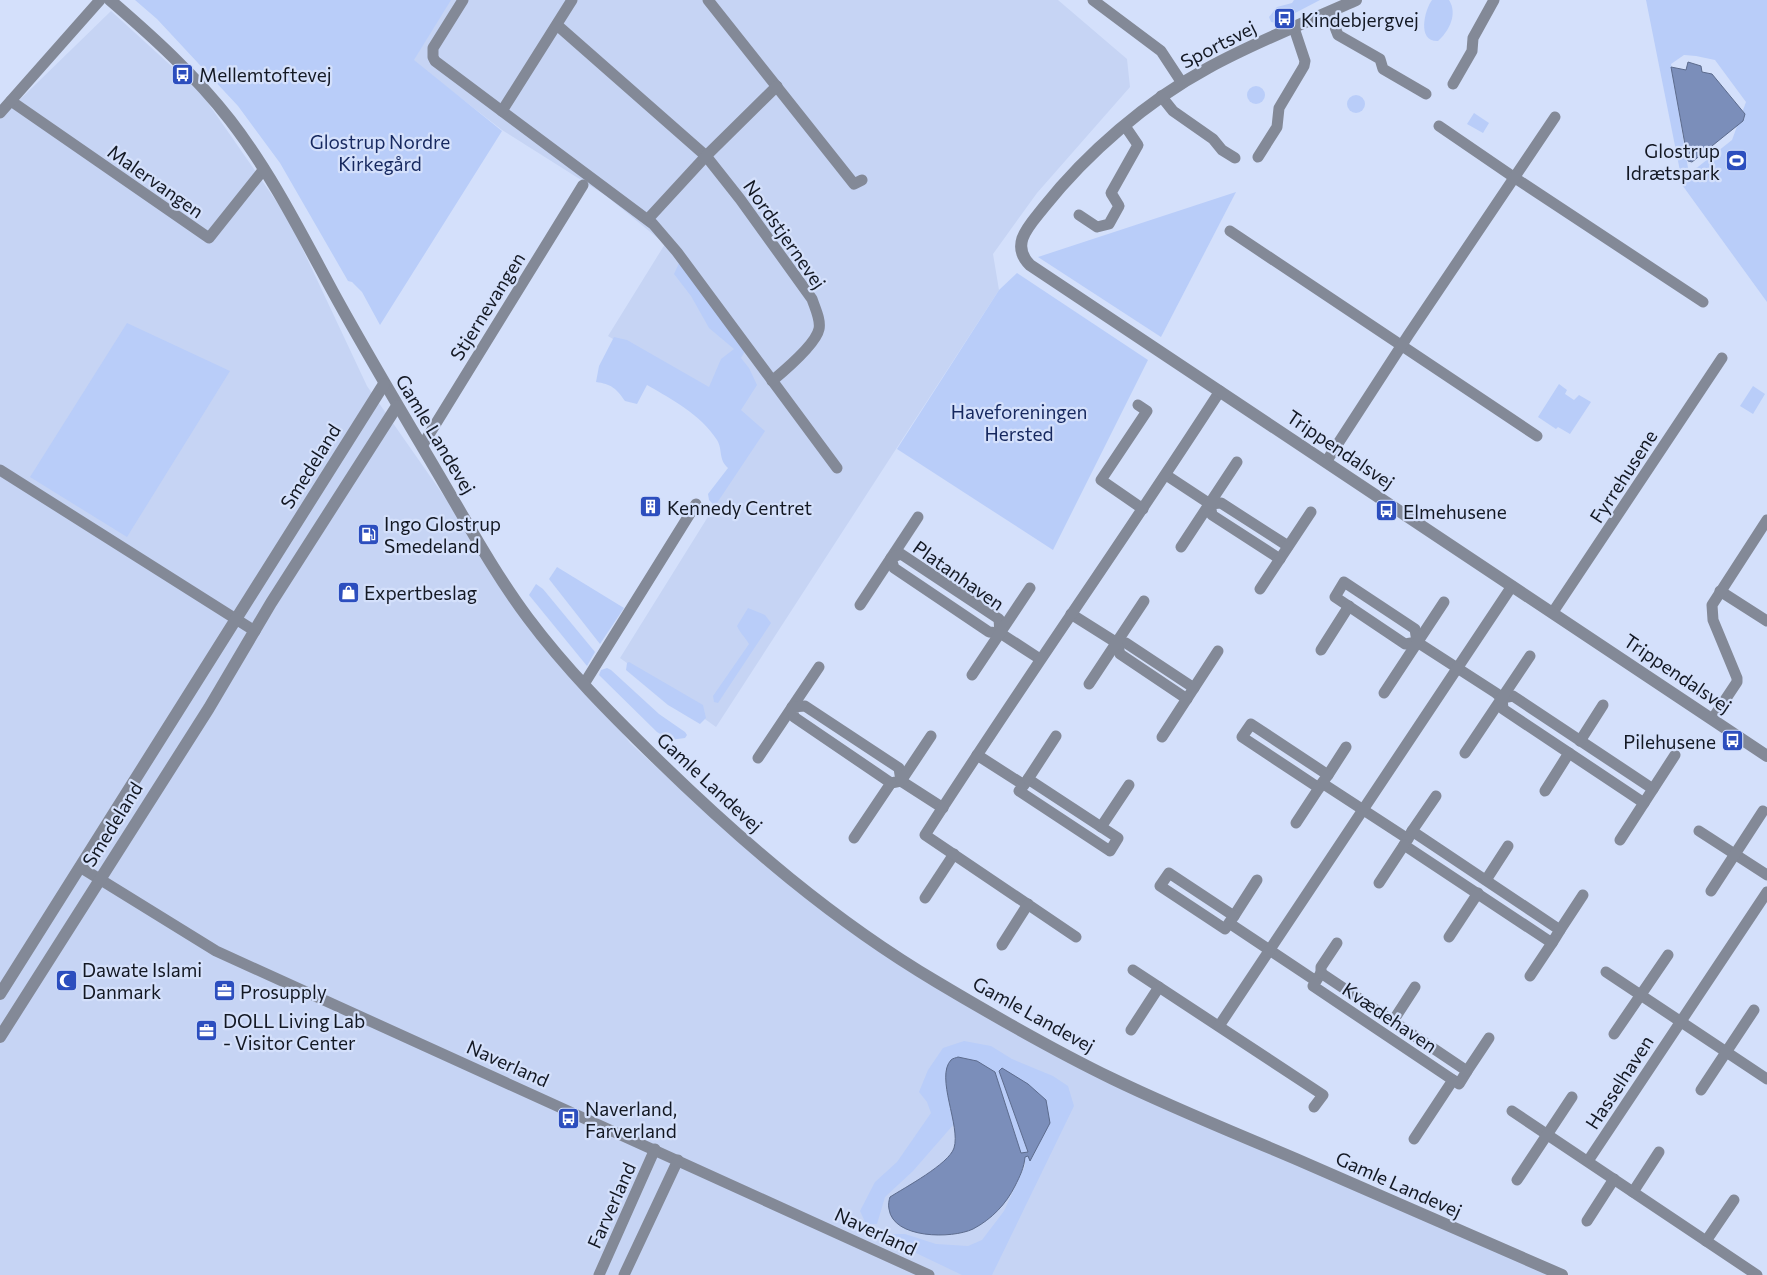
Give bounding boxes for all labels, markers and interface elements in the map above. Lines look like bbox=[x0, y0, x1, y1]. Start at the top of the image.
bus stop icon: Kindebjergvej bbox=[1273, 7, 1297, 31]
place label: Kindebjergvej bbox=[1301, 8, 1419, 31]
street label: Sportsvej bbox=[1176, 15, 1260, 73]
bus stop icon: Mellemtoftevej bbox=[171, 62, 195, 86]
place label: Mellemtoftevej bbox=[199, 63, 332, 86]
park label: Glostrup Nordre Kirkegård bbox=[310, 130, 450, 175]
place label: Glostrup Idrætspark bbox=[1625, 139, 1720, 184]
street label: Malervangen bbox=[104, 140, 208, 222]
sports icon: Glostrup Idrætspark bbox=[1724, 149, 1748, 173]
street label: Nordstjernevej bbox=[739, 175, 831, 293]
street label: Stjernevangen bbox=[445, 248, 529, 364]
street label: Gamle Landevej bbox=[391, 370, 481, 498]
park label: Haveforeningen Hersted bbox=[951, 400, 1087, 445]
street label: Trippendalsvej bbox=[1283, 405, 1399, 493]
street label: Smedeland bbox=[275, 419, 345, 513]
street label: Fyrrehusene bbox=[1584, 425, 1662, 527]
building icon: Kennedy Centret bbox=[639, 495, 663, 519]
place label: Kennedy Centret bbox=[667, 496, 812, 519]
bus stop icon: Elmehusene bbox=[1375, 499, 1399, 523]
place label: Elmehusene bbox=[1403, 500, 1507, 523]
place label: Ingo Glostrup Smedeland bbox=[384, 512, 501, 557]
fuel station icon: Ingo Glostrup Smedeland bbox=[356, 522, 380, 546]
street label: Platanhaven bbox=[909, 535, 1009, 615]
shop icon: Expertbeslag bbox=[336, 580, 360, 604]
place label: Expertbeslag bbox=[364, 581, 477, 604]
street label: Trippendalsvej bbox=[1620, 629, 1736, 717]
street label: Gamle Landevej bbox=[653, 727, 767, 837]
bus stop icon: Pilehusene bbox=[1720, 729, 1744, 753]
place label: Pilehusene bbox=[1623, 730, 1716, 753]
street label: Smedeland bbox=[77, 777, 147, 871]
place label: Dawate Islami Danmark bbox=[82, 958, 202, 1003]
mosque icon: Dawate Islami Danmark bbox=[54, 968, 78, 992]
street label: Gamle Landevej bbox=[969, 971, 1099, 1057]
street label: Kvædehaven bbox=[1338, 977, 1442, 1057]
office icon: Prosupply bbox=[212, 979, 236, 1003]
place label: Prosupply bbox=[240, 980, 327, 1003]
place label: DOLL Living Lab - Visitor Center bbox=[223, 1009, 365, 1054]
office icon: DOLL Living Lab - Visitor Center bbox=[195, 1019, 219, 1043]
street label: Hasselhaven bbox=[1580, 1031, 1658, 1133]
street label: Naverland bbox=[463, 1035, 553, 1091]
place label: Naverland, Farverland bbox=[585, 1097, 677, 1142]
bus stop icon: Naverland, Farverland bbox=[557, 1107, 581, 1131]
street label: Gamle Landevej bbox=[1332, 1146, 1466, 1222]
street label: Farverland bbox=[582, 1158, 640, 1252]
street label: Naverland bbox=[831, 1202, 921, 1260]

